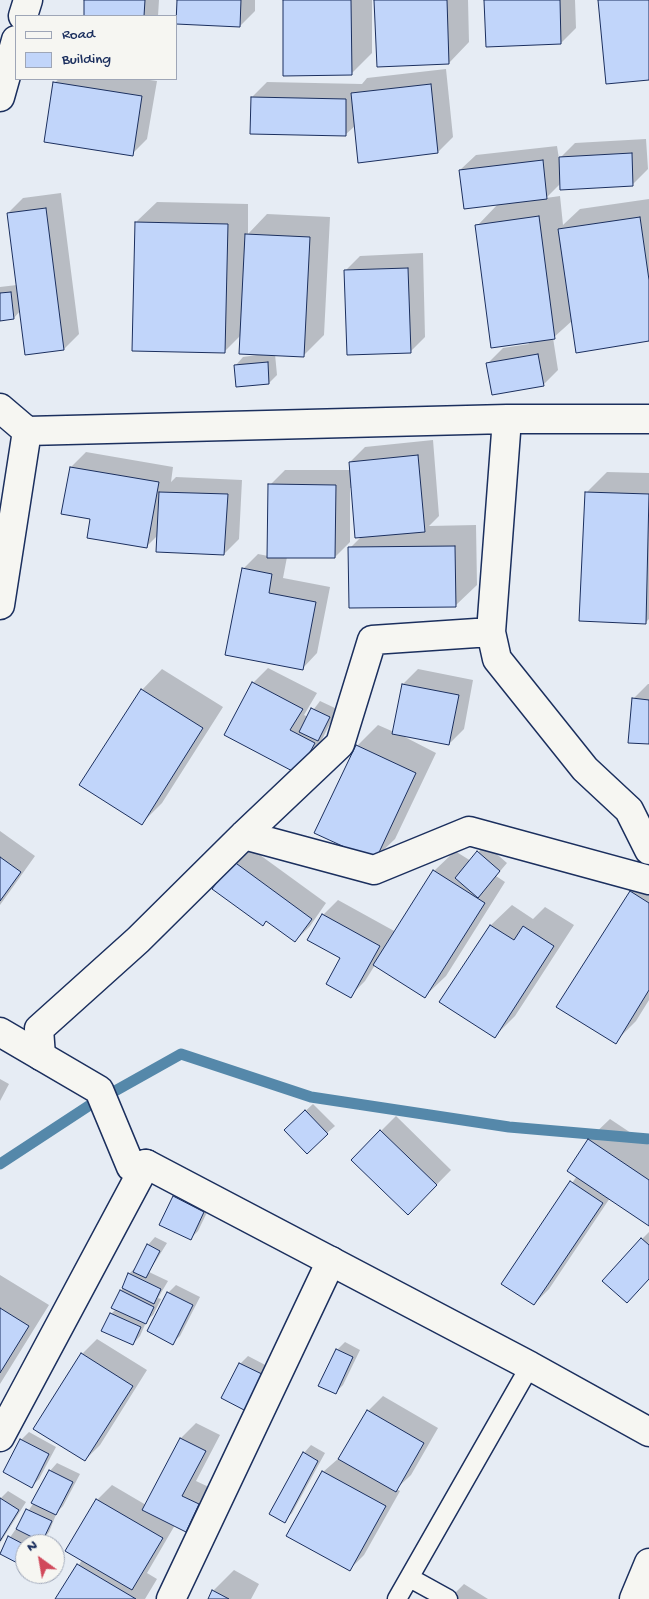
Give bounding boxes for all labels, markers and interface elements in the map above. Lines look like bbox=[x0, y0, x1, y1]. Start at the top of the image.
legend bbox=[15, 15, 178, 80]
text: Road bbox=[62, 26, 95, 44]
text: Building bbox=[62, 51, 111, 69]
north arrow bbox=[15, 1534, 65, 1584]
text: N bbox=[24, 1537, 41, 1556]

